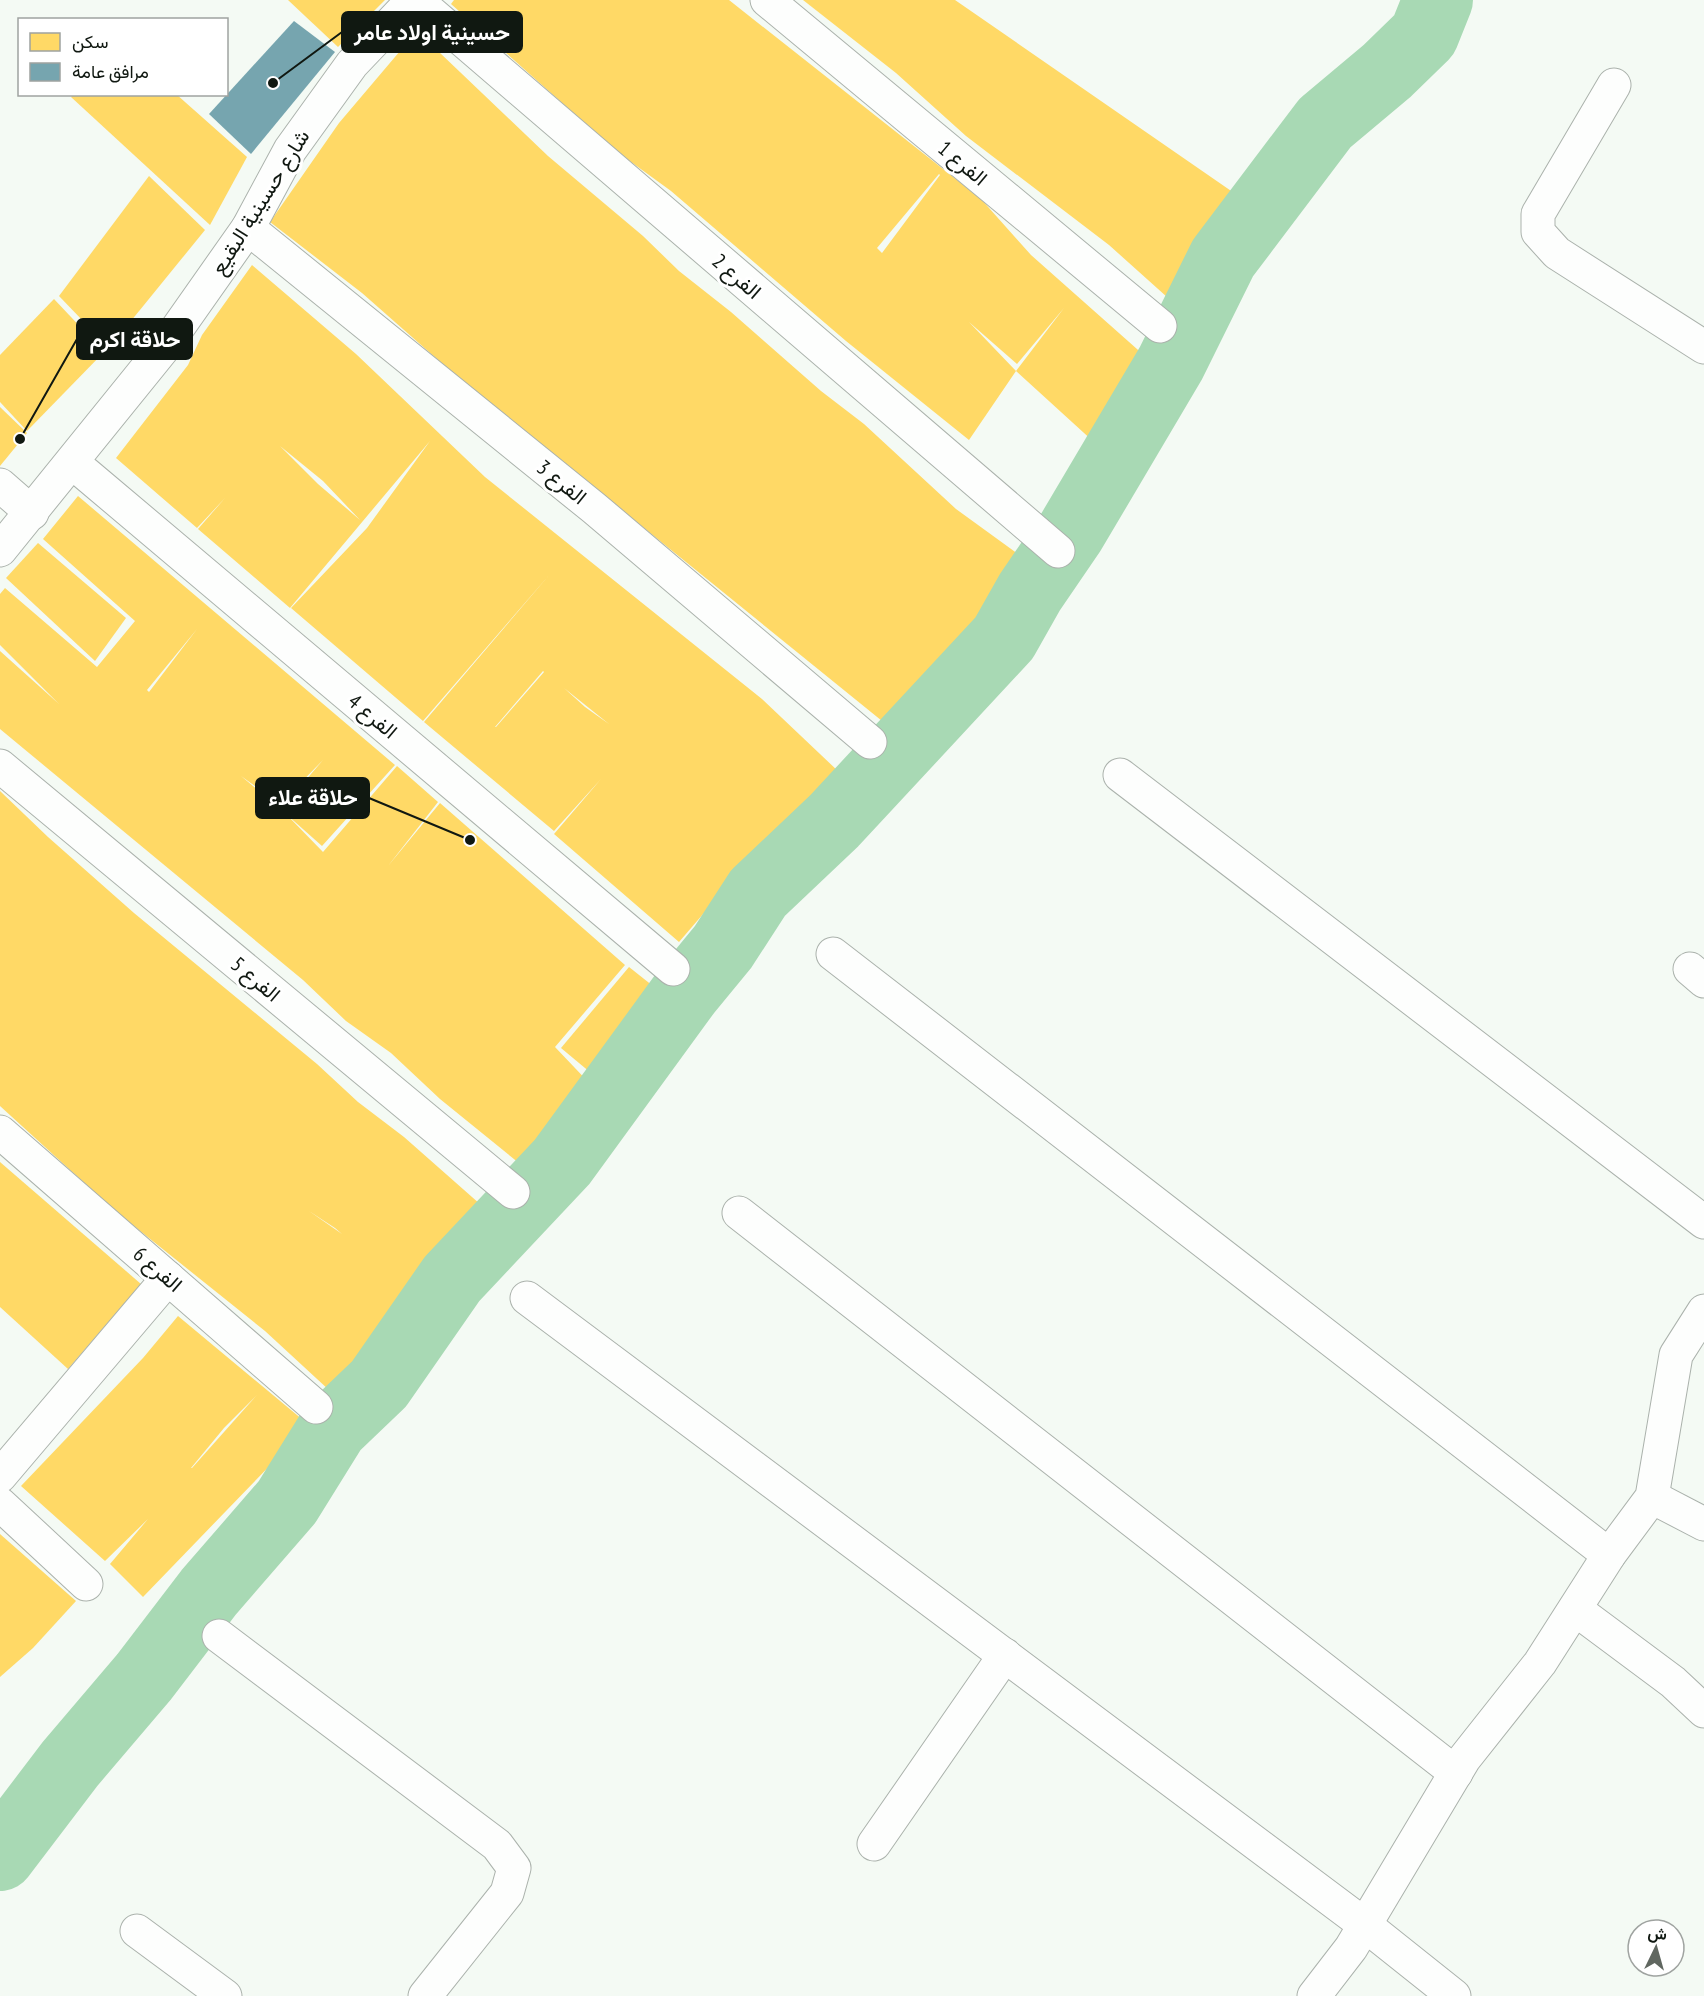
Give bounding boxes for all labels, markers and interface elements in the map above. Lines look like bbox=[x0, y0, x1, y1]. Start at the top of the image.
callout: حسينية اولاد عامر bbox=[342, 12, 522, 52]
legend bbox=[18, 18, 228, 96]
text: حسينية اولاد عامر bbox=[353, 18, 510, 46]
text: سكن bbox=[72, 30, 108, 53]
text: مرافق عامة bbox=[72, 60, 149, 83]
street label: شارع حسينية البقيع bbox=[205, 124, 316, 280]
street label: الفرع 1 bbox=[932, 135, 993, 192]
street label: الفرع 2 bbox=[706, 247, 767, 305]
callout: حلاقة اكرم bbox=[77, 319, 192, 359]
text: حلاقة اكرم bbox=[89, 325, 181, 354]
street label: الفرع 3 bbox=[531, 454, 592, 511]
street label: الفرع 4 bbox=[342, 688, 403, 745]
callout: حلاقة علاء bbox=[256, 778, 369, 818]
text: حلاقة علاء bbox=[268, 783, 358, 811]
street label: الفرع 5 bbox=[225, 951, 286, 1008]
street label: الفرع 6 bbox=[127, 1240, 188, 1298]
north arrow bbox=[1626, 1918, 1686, 1978]
text: ش bbox=[1647, 1922, 1668, 1944]

